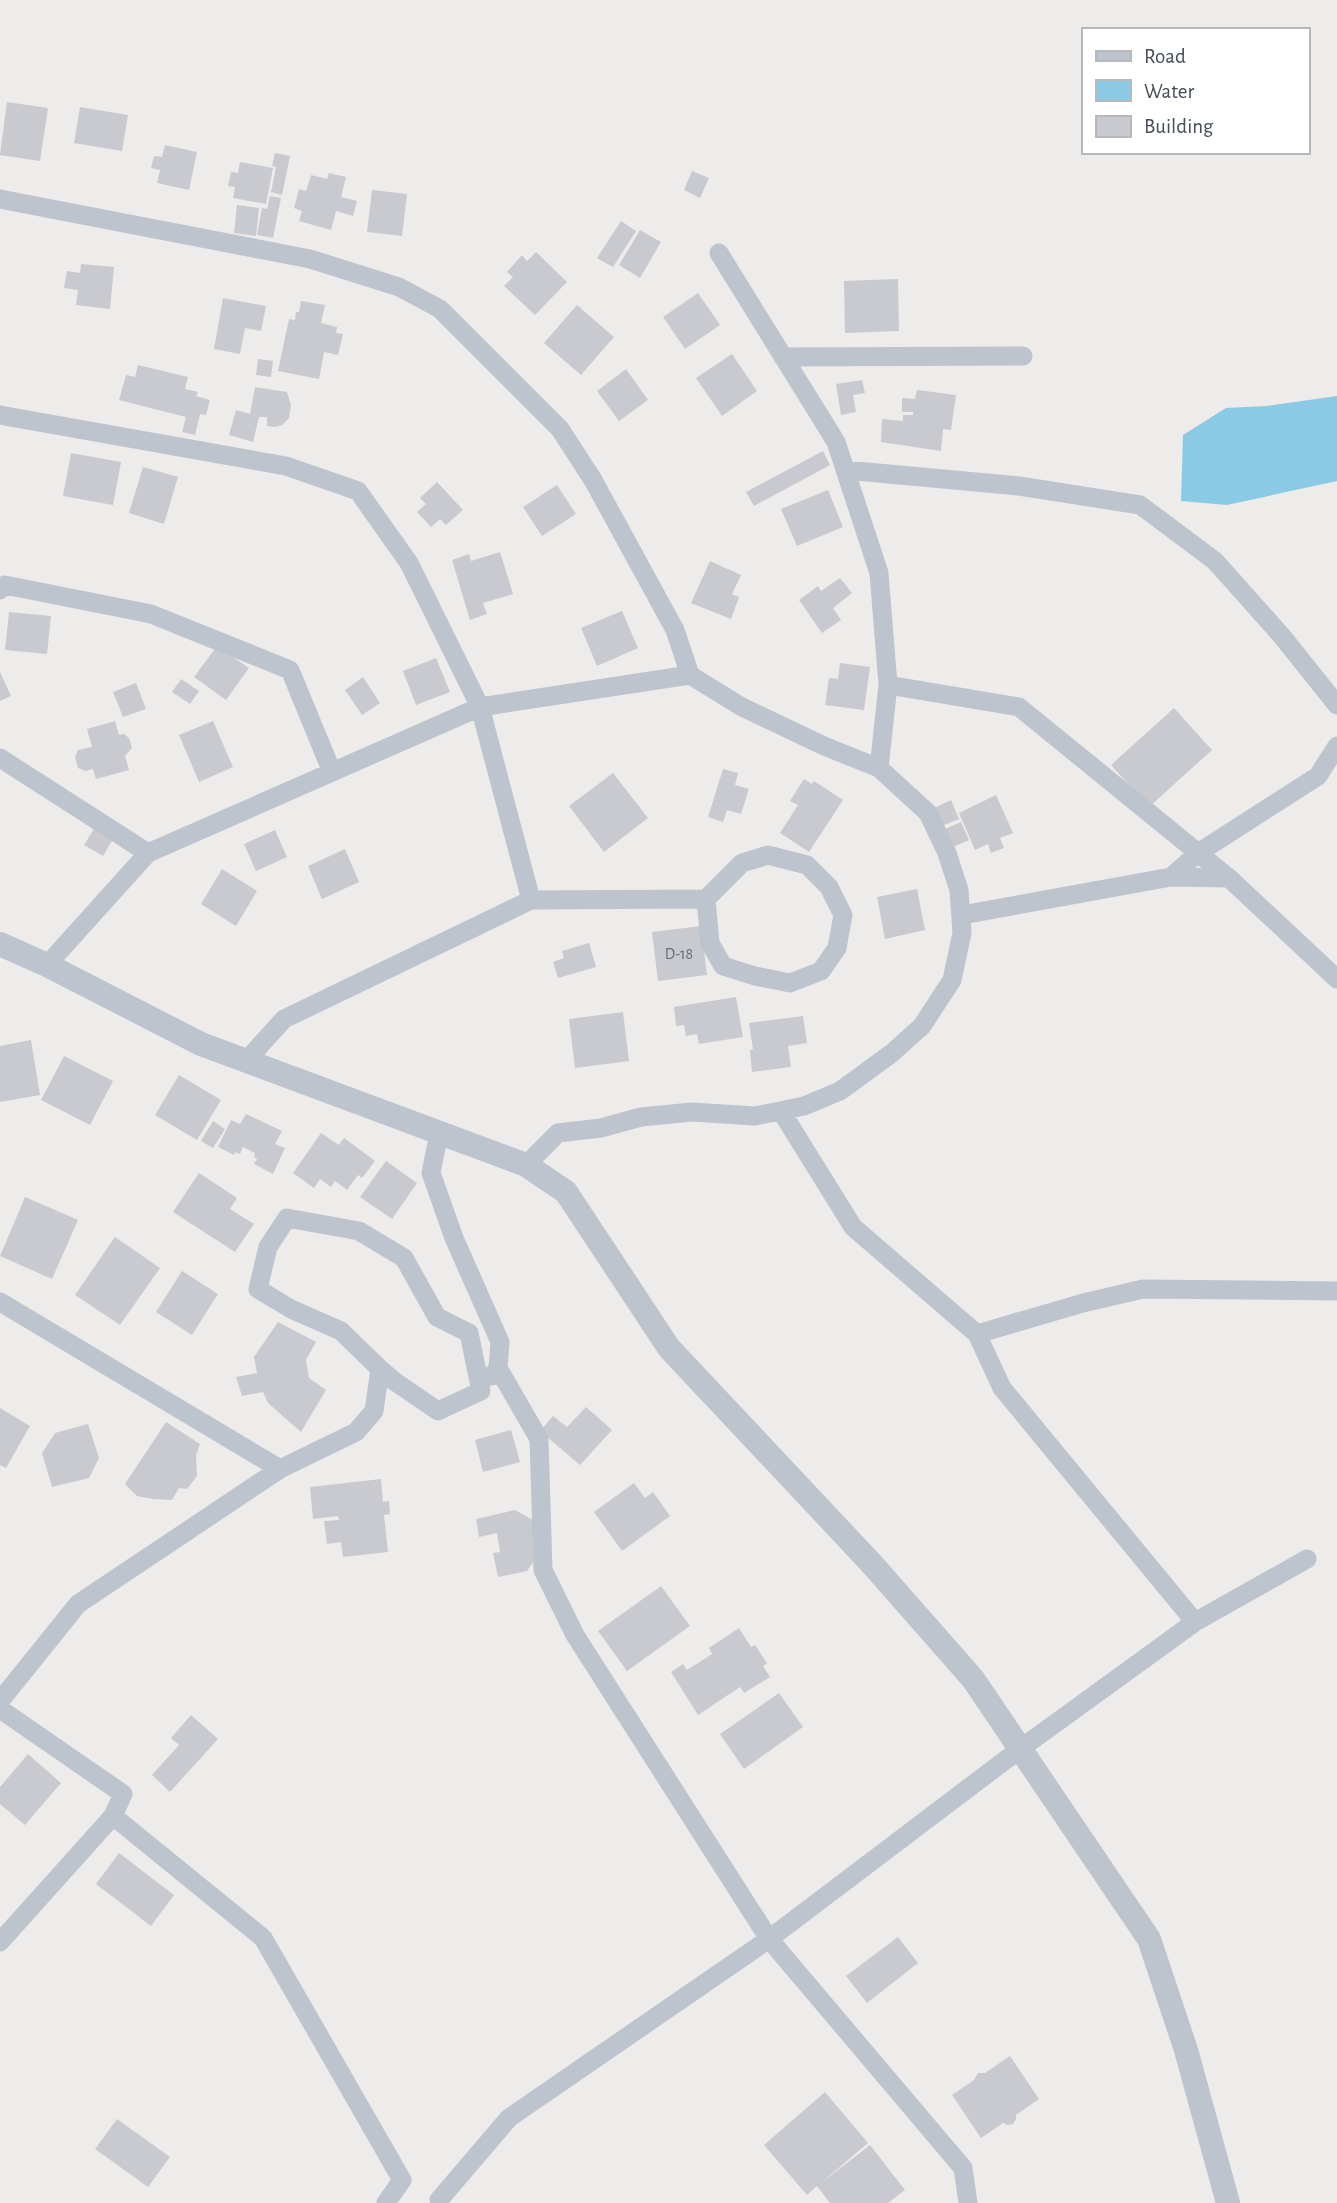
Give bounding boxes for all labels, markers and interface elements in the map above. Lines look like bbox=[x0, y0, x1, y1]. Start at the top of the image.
legend bbox=[1082, 28, 1309, 154]
text: Road bbox=[1144, 46, 1186, 67]
text: Water bbox=[1144, 81, 1194, 102]
text: Building bbox=[1144, 116, 1214, 137]
house number: D-18 bbox=[665, 946, 693, 962]

